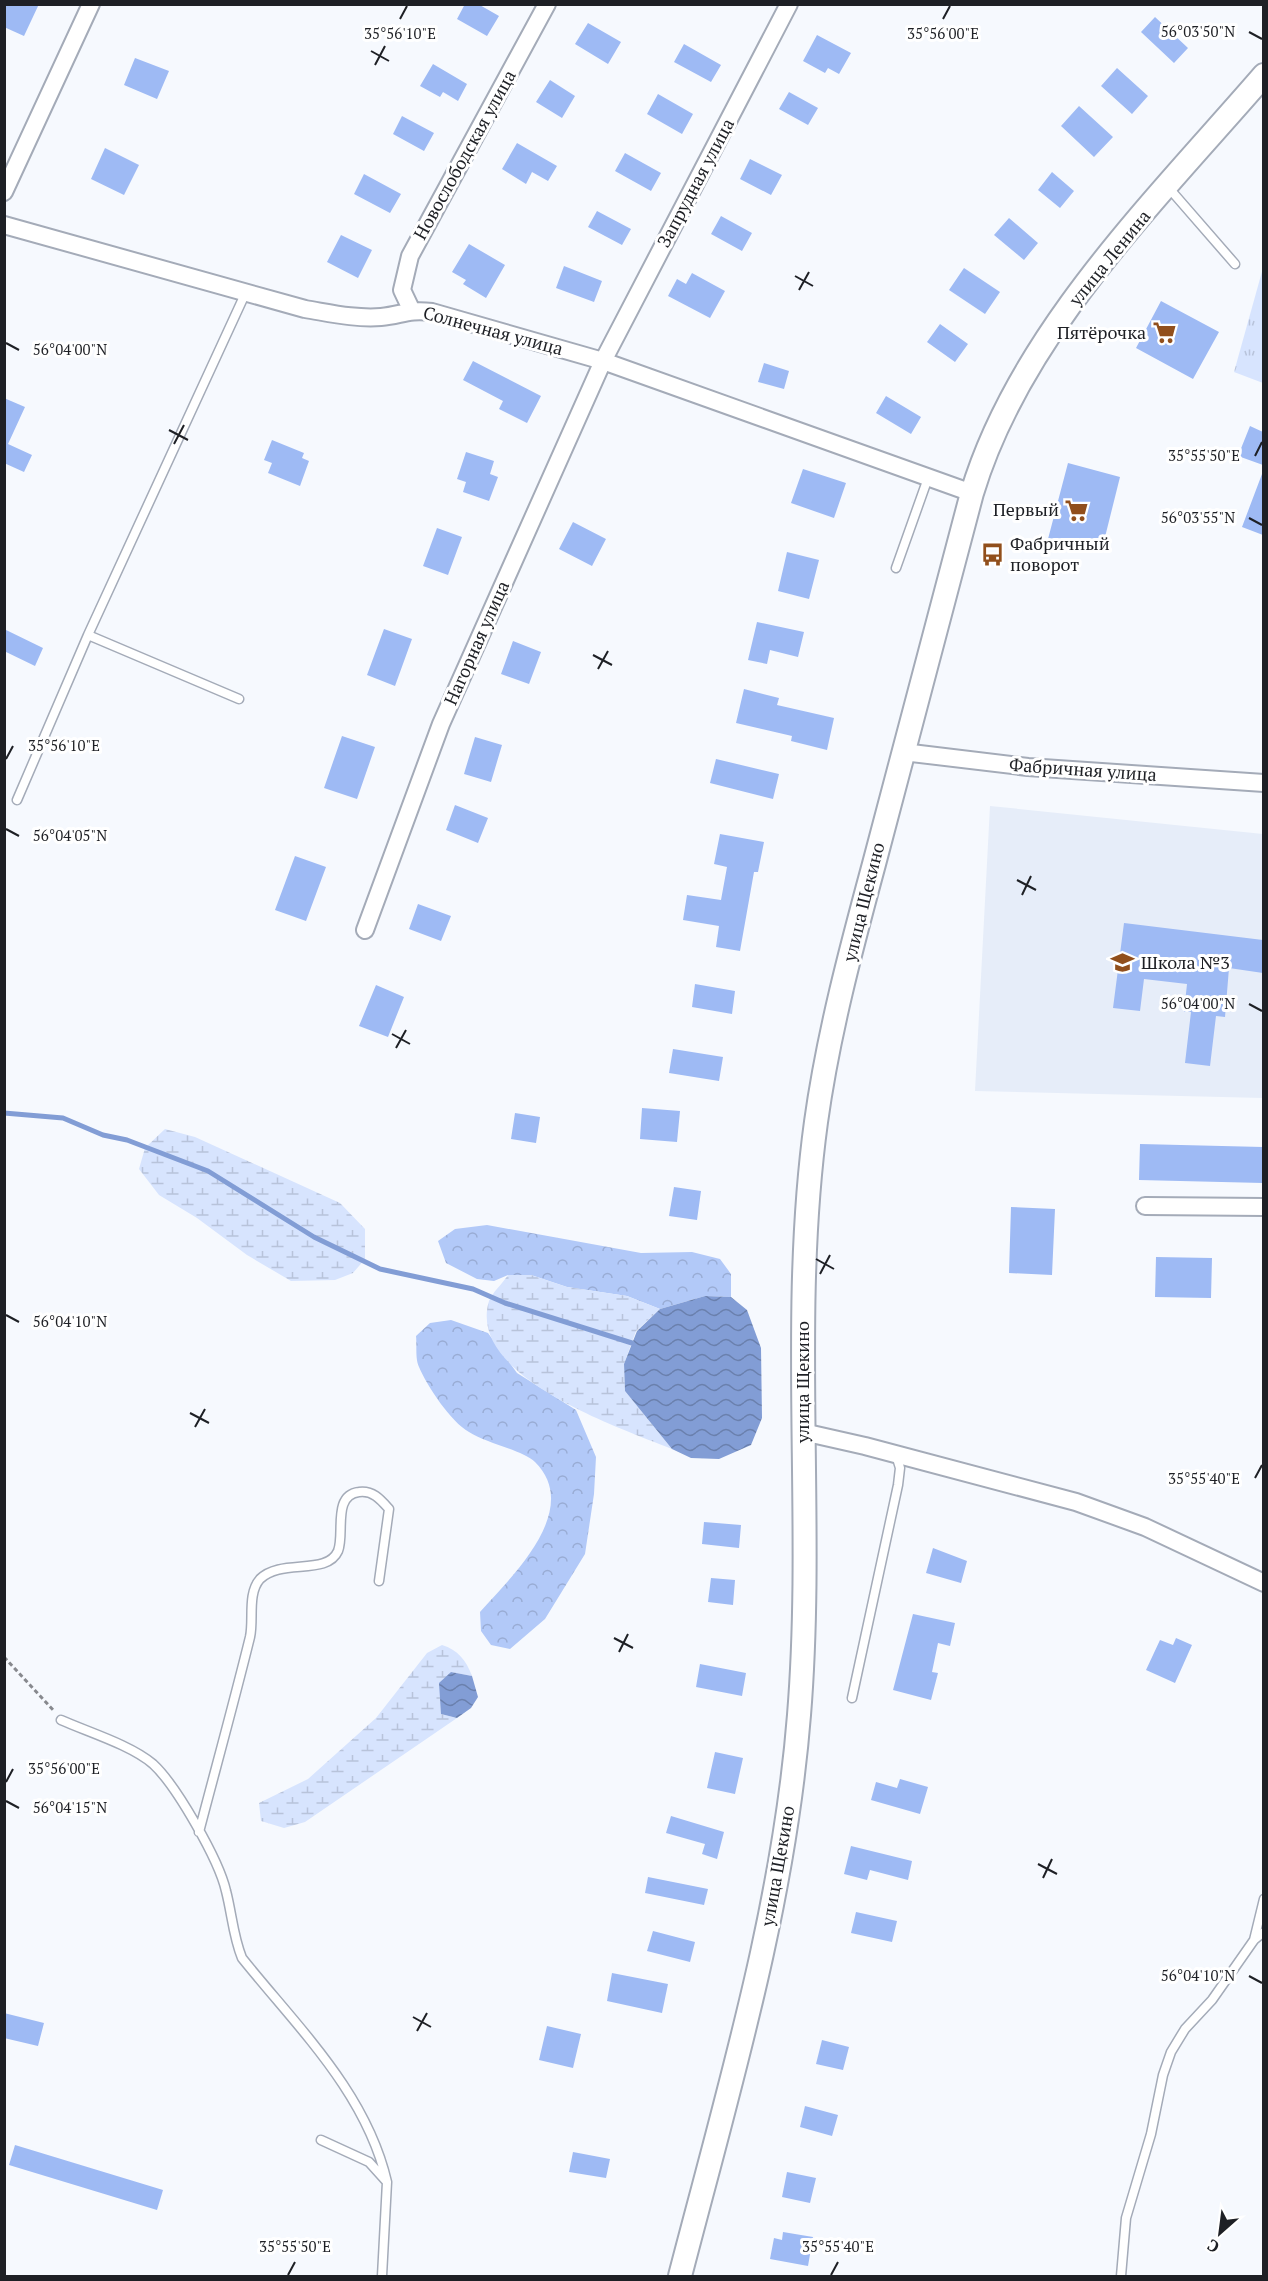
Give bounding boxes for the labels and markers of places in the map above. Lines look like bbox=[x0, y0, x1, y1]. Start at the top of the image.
place label: Пятёрочка bbox=[1057, 320, 1146, 344]
supermarket icon: Пятёрочка bbox=[1151, 320, 1177, 346]
place label: Первый bbox=[993, 497, 1059, 521]
supermarket icon: Первый bbox=[1064, 497, 1090, 523]
place label: Фабричный поворот bbox=[1010, 531, 1110, 576]
bus stop icon: Фабричный поворот bbox=[979, 541, 1005, 567]
school or university icon: Школа №3 bbox=[1110, 950, 1136, 976]
place label: Школа №3 bbox=[1141, 950, 1230, 974]

